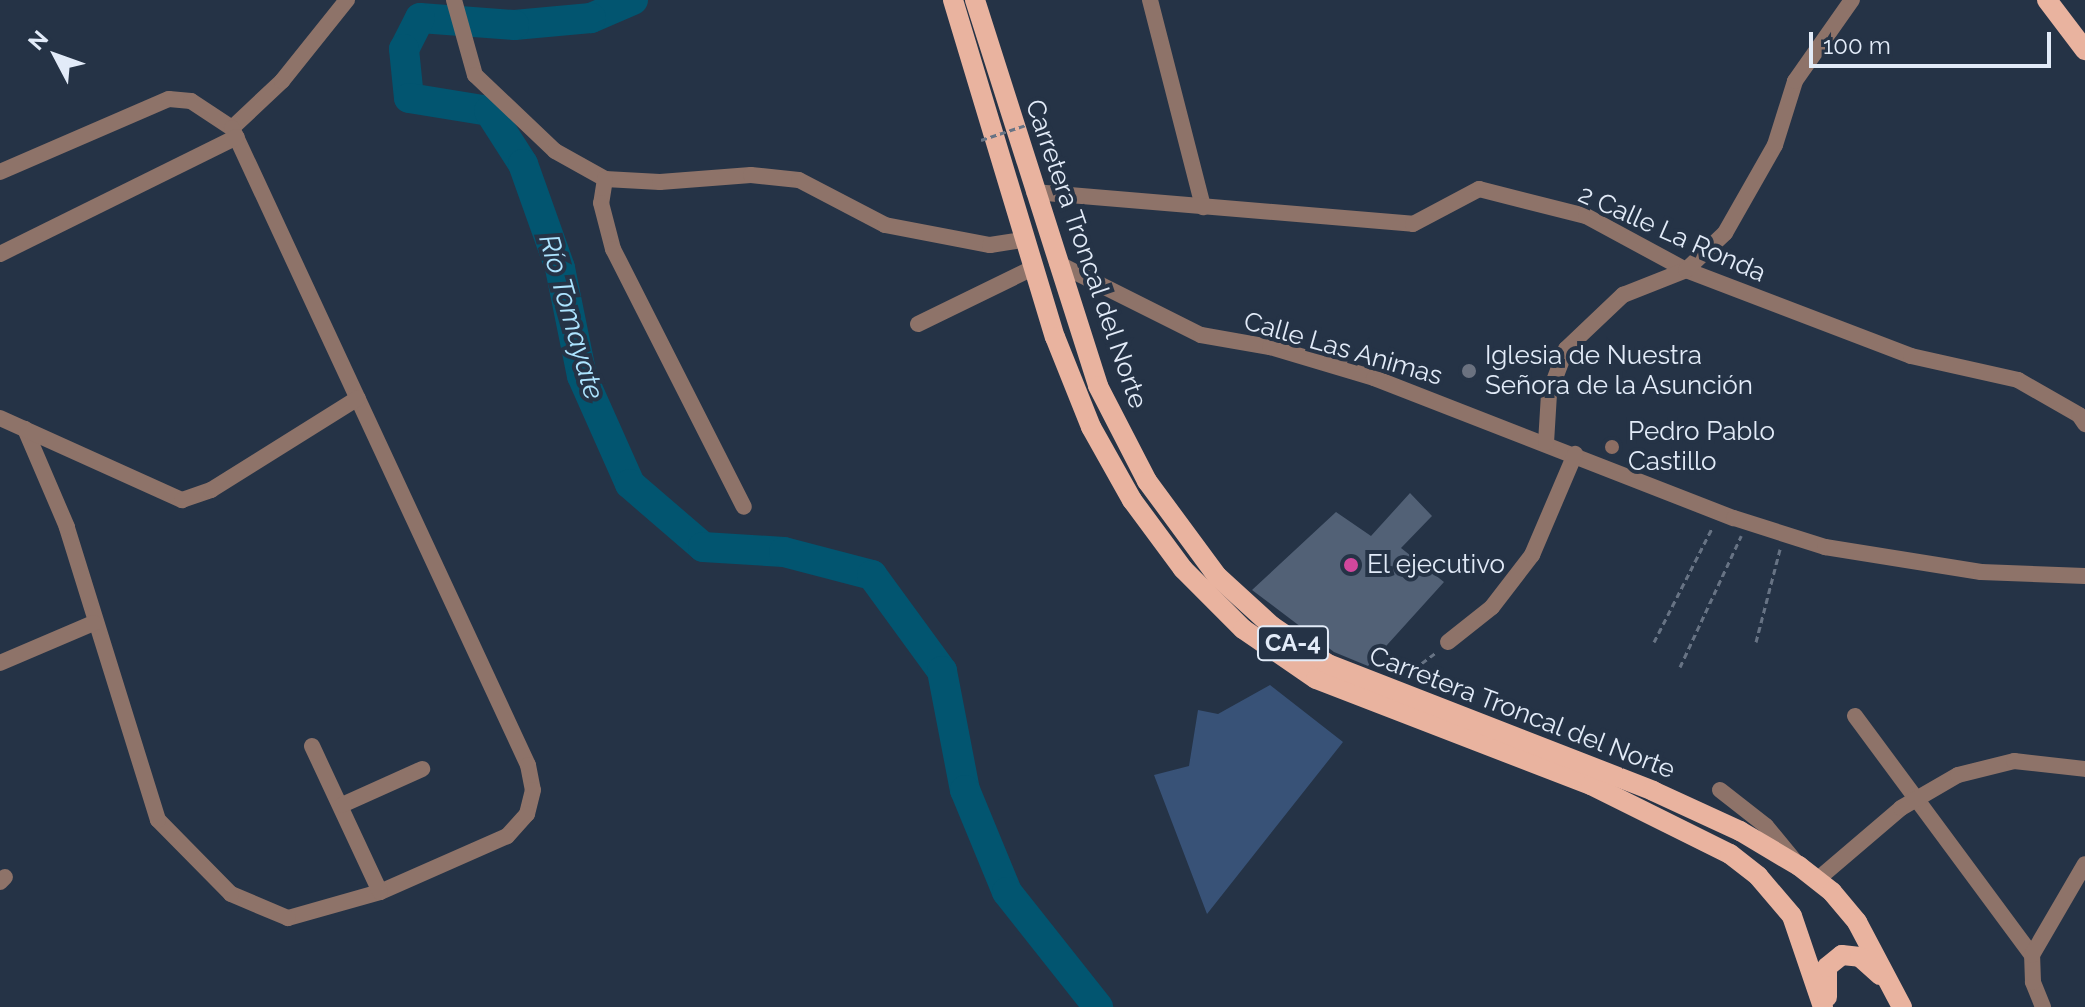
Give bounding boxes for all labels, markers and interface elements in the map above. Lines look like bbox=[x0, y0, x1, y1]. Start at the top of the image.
north arrow bbox=[16, 16, 96, 96]
scale bar bbox=[1813, 16, 2055, 66]
text: N bbox=[23, 25, 53, 55]
text: 100 m bbox=[1823, 31, 1891, 60]
street label: Carretera Troncal del Norte bbox=[1018, 94, 1154, 414]
street label: 2 Calle La Ronda bbox=[1574, 179, 1770, 289]
water label: Río Tomayate bbox=[531, 230, 611, 404]
street label: Calle Las Animas bbox=[1240, 306, 1446, 392]
place label: Iglesia de Nuestra Señora de la Asunción bbox=[1485, 340, 1754, 402]
marker: Iglesia de Nuestra Señora de la Asunción bbox=[1460, 362, 1478, 380]
place label: Pedro Pablo Castillo bbox=[1628, 416, 1775, 478]
marker: Pedro Pablo Castillo bbox=[1603, 438, 1621, 456]
place label: El ejecutivo bbox=[1367, 549, 1506, 581]
marker: El ejecutivo bbox=[1342, 556, 1360, 574]
road number: CA-4 bbox=[1255, 623, 1331, 663]
street label: Carretera Troncal del Norte bbox=[1364, 640, 1680, 786]

